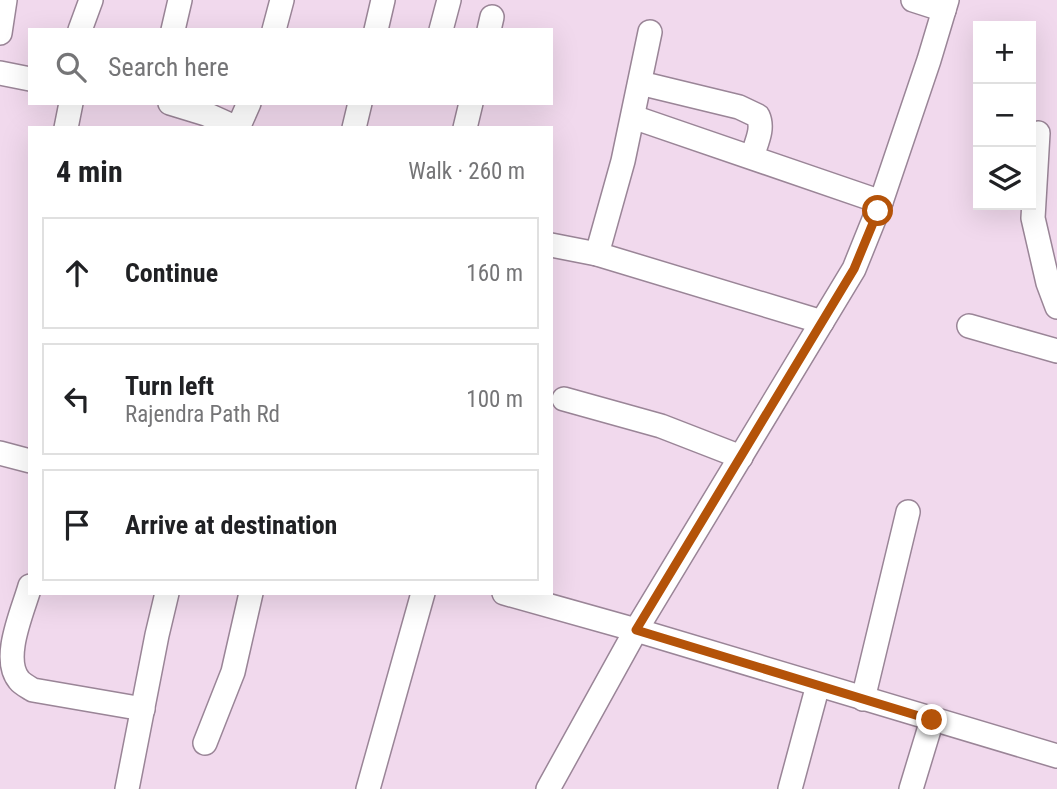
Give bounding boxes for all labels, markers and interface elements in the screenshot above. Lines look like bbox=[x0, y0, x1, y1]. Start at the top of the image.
map controls bbox=[973, 21, 1036, 210]
button: + bbox=[973, 21, 1036, 84]
search box bbox=[28, 28, 553, 105]
icon: search bbox=[52, 48, 90, 86]
text: Search here bbox=[108, 52, 229, 82]
button: − bbox=[973, 84, 1036, 147]
button: layers bbox=[973, 147, 1036, 210]
text: 4 min bbox=[56, 154, 123, 189]
text: Walk · 260 m bbox=[408, 158, 525, 185]
route start bbox=[862, 195, 893, 226]
icon: ahead bbox=[58, 254, 96, 292]
text: Continue bbox=[125, 258, 218, 288]
text: 160 m bbox=[466, 260, 523, 287]
text: Turn left bbox=[125, 371, 214, 401]
icon: left bbox=[58, 380, 96, 418]
text: 100 m bbox=[466, 386, 523, 413]
text: Rajendra Path Rd bbox=[125, 401, 280, 428]
icon: arrive bbox=[58, 506, 96, 544]
text: Arrive at destination bbox=[125, 510, 337, 540]
route end bbox=[916, 704, 947, 735]

